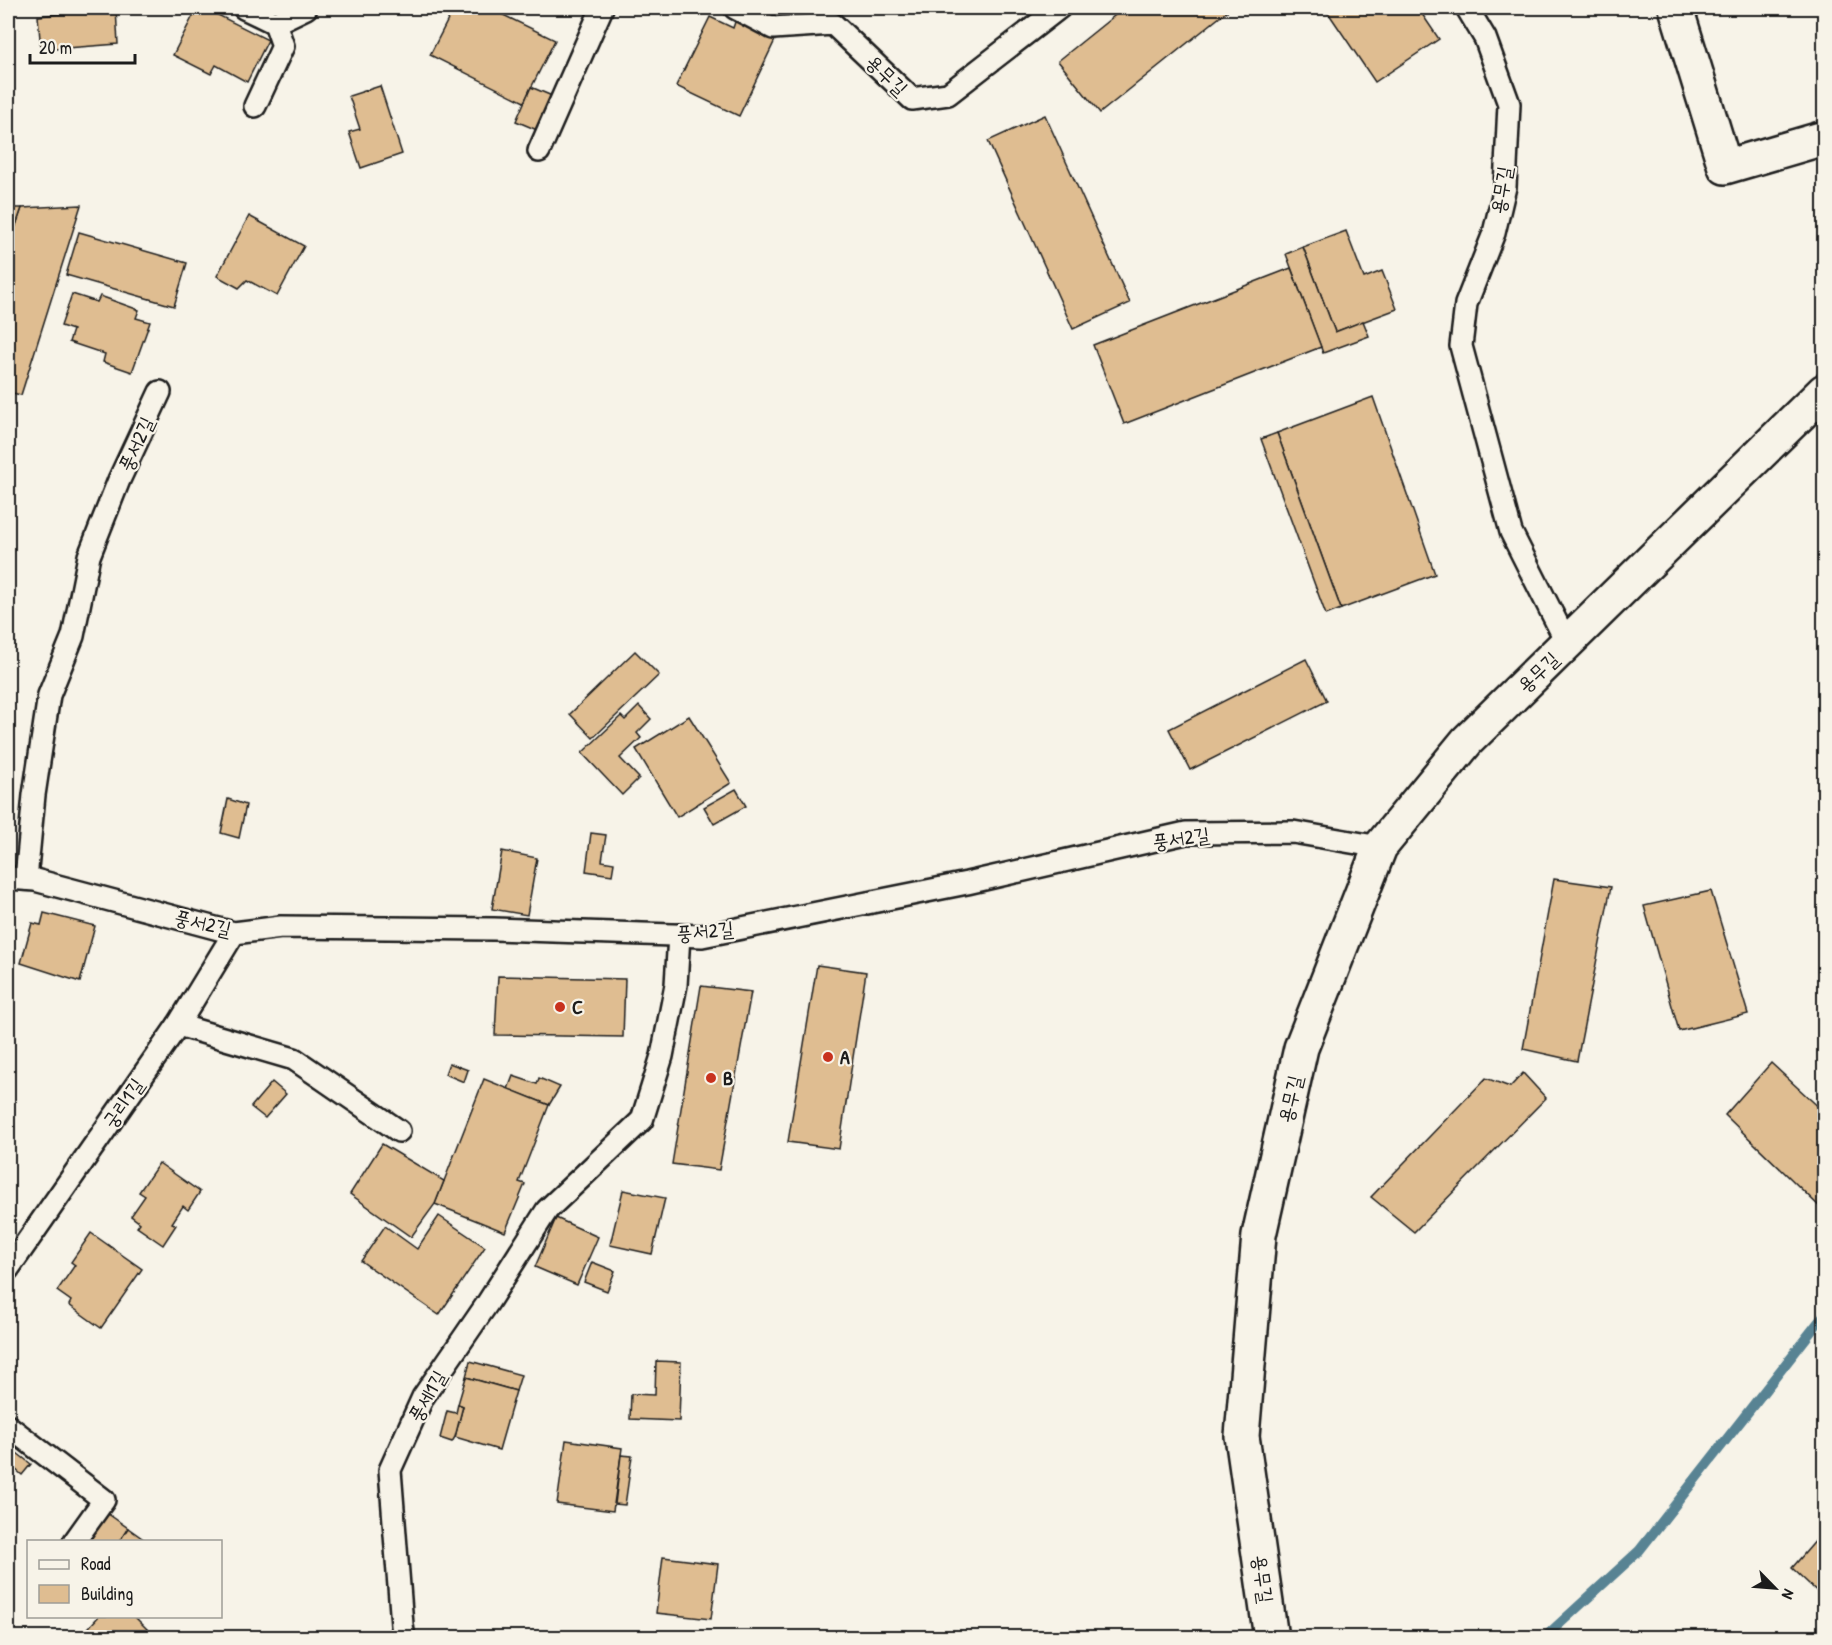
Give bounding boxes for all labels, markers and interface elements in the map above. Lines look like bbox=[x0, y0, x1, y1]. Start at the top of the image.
scale bar bbox=[30, 27, 135, 65]
text: 20 m bbox=[39, 35, 72, 60]
street label: 용무길 bbox=[861, 48, 914, 101]
street label: 용무길 bbox=[1483, 164, 1518, 216]
street label: 풍서2길 bbox=[111, 412, 160, 476]
street label: 용무길 bbox=[1511, 645, 1564, 698]
street label: 풍서2길 bbox=[1151, 820, 1211, 855]
street label: 풍서2길 bbox=[172, 903, 234, 942]
street label: 풍서2길 bbox=[675, 915, 735, 946]
place label: C bbox=[572, 993, 583, 1020]
marker: C bbox=[553, 1000, 567, 1014]
place label: A bbox=[840, 1043, 850, 1070]
marker: A bbox=[821, 1050, 835, 1064]
place label: B bbox=[723, 1064, 733, 1091]
marker: B bbox=[704, 1071, 718, 1085]
street label: 궁리1길 bbox=[96, 1072, 150, 1133]
street label: 용무길 bbox=[1271, 1072, 1308, 1125]
street label: 풍세1길 bbox=[401, 1365, 452, 1427]
legend bbox=[27, 1540, 222, 1618]
text: Road bbox=[81, 1551, 111, 1576]
street label: 용무길 bbox=[1247, 1553, 1280, 1605]
north arrow bbox=[1745, 1558, 1805, 1618]
text: Building bbox=[81, 1581, 133, 1606]
text: N bbox=[1777, 1586, 1800, 1603]

